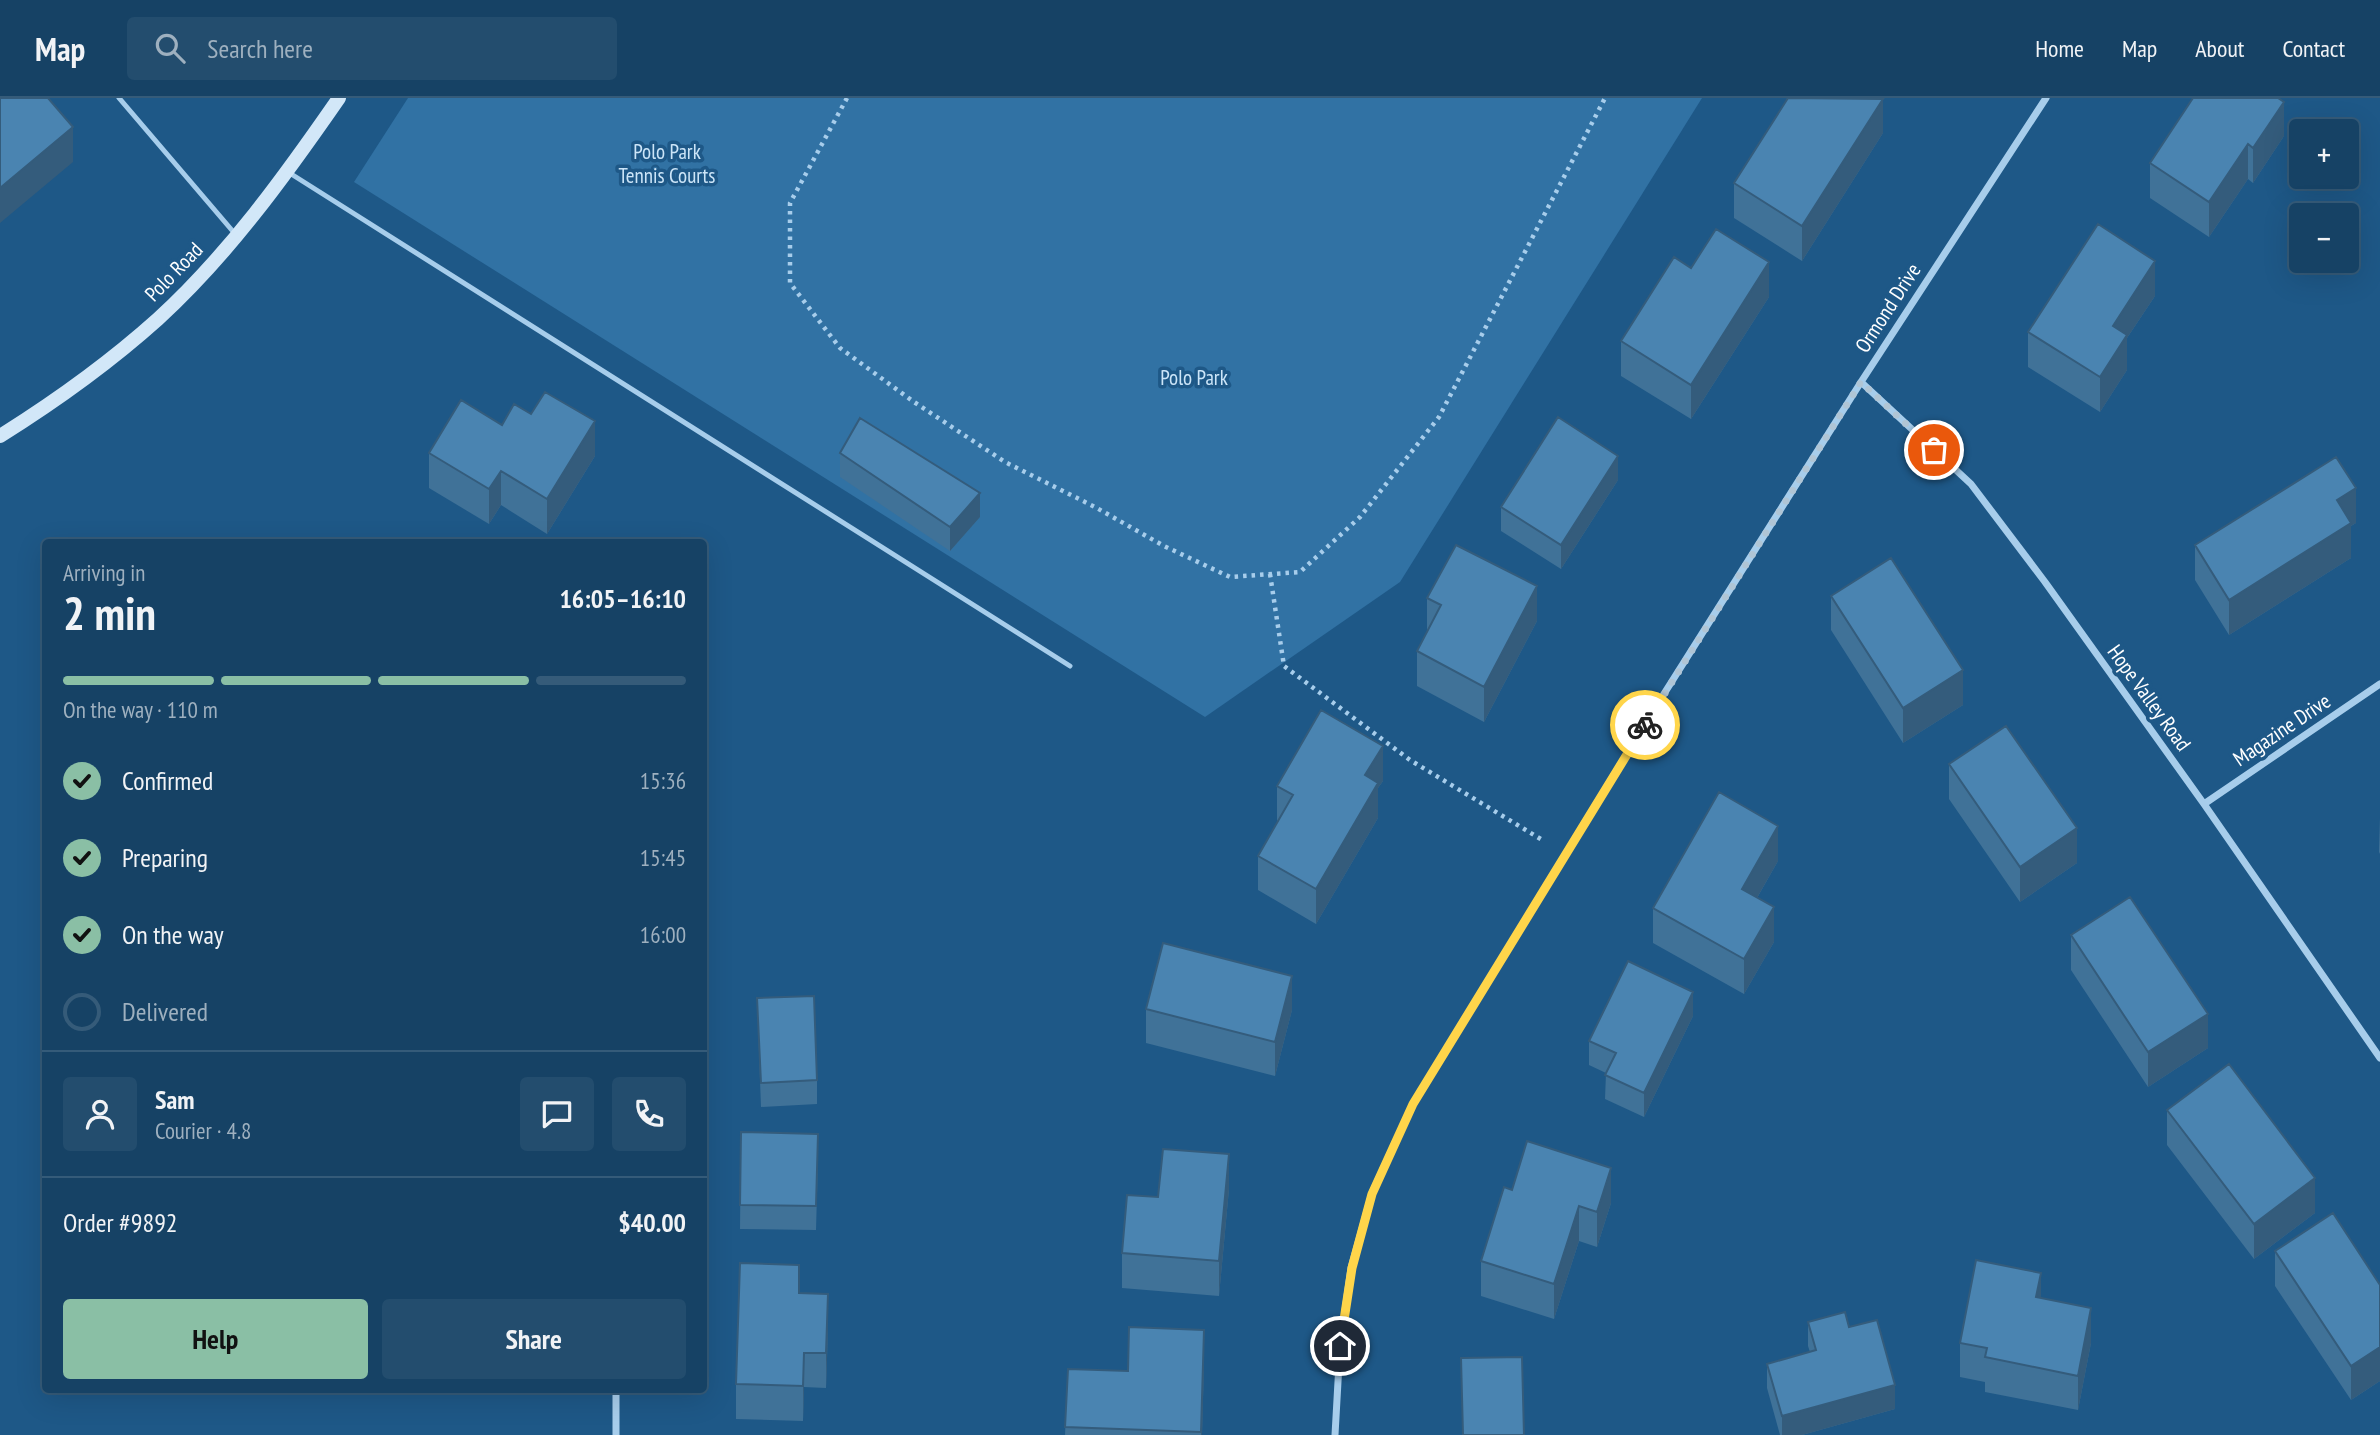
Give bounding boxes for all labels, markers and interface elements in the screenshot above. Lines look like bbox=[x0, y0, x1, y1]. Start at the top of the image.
search box bbox=[127, 17, 617, 80]
text: Map bbox=[35, 27, 85, 70]
icon: search bbox=[151, 29, 189, 67]
text: Search here bbox=[207, 32, 313, 65]
text: Home bbox=[2035, 33, 2084, 64]
text: Map bbox=[2122, 33, 2157, 64]
text: About bbox=[2195, 33, 2244, 64]
text: Contact bbox=[2282, 33, 2345, 64]
map controls bbox=[2289, 119, 2359, 273]
button: + bbox=[2289, 119, 2359, 189]
park label: Polo Park Tennis Courts bbox=[619, 138, 715, 189]
button: − bbox=[2289, 203, 2359, 273]
street label: Polo Road bbox=[139, 236, 208, 307]
street label: Ormond Drive bbox=[1849, 258, 1926, 357]
park label: Polo Park bbox=[1160, 364, 1228, 391]
pin bbox=[1904, 420, 1964, 480]
icon: bag bbox=[1915, 431, 1953, 469]
text: Arriving in bbox=[63, 558, 145, 587]
text: 16:05–16:10 bbox=[559, 582, 686, 615]
text: 2 min bbox=[63, 583, 156, 643]
street label: Hope Valley Road bbox=[2102, 639, 2197, 756]
street label: Magazine Drive bbox=[2228, 687, 2336, 772]
courier bbox=[1610, 690, 1680, 760]
text: On the way · 110 m bbox=[63, 695, 218, 724]
icon: bike bbox=[1626, 706, 1664, 744]
icon: check bbox=[63, 762, 101, 800]
text: Confirmed bbox=[122, 764, 213, 797]
text: 15:36 bbox=[640, 766, 686, 795]
icon: check bbox=[63, 839, 101, 877]
text: Preparing bbox=[122, 841, 208, 874]
text: 15:45 bbox=[640, 843, 686, 872]
icon: check bbox=[63, 916, 101, 954]
text: On the way bbox=[122, 918, 224, 951]
text: 16:00 bbox=[640, 920, 686, 949]
text: Delivered bbox=[122, 995, 208, 1028]
button: person bbox=[63, 1077, 137, 1151]
button: chat bbox=[520, 1077, 594, 1151]
button: phone bbox=[612, 1077, 686, 1151]
text: Sam bbox=[155, 1083, 194, 1116]
text: Courier · 4.8 bbox=[155, 1116, 251, 1145]
text: Order #9892 bbox=[63, 1206, 178, 1239]
text: $40.00 bbox=[618, 1206, 686, 1239]
button: Help bbox=[63, 1299, 368, 1379]
button: Share bbox=[382, 1299, 686, 1379]
pin bbox=[1310, 1316, 1370, 1376]
icon: home bbox=[1321, 1327, 1359, 1365]

